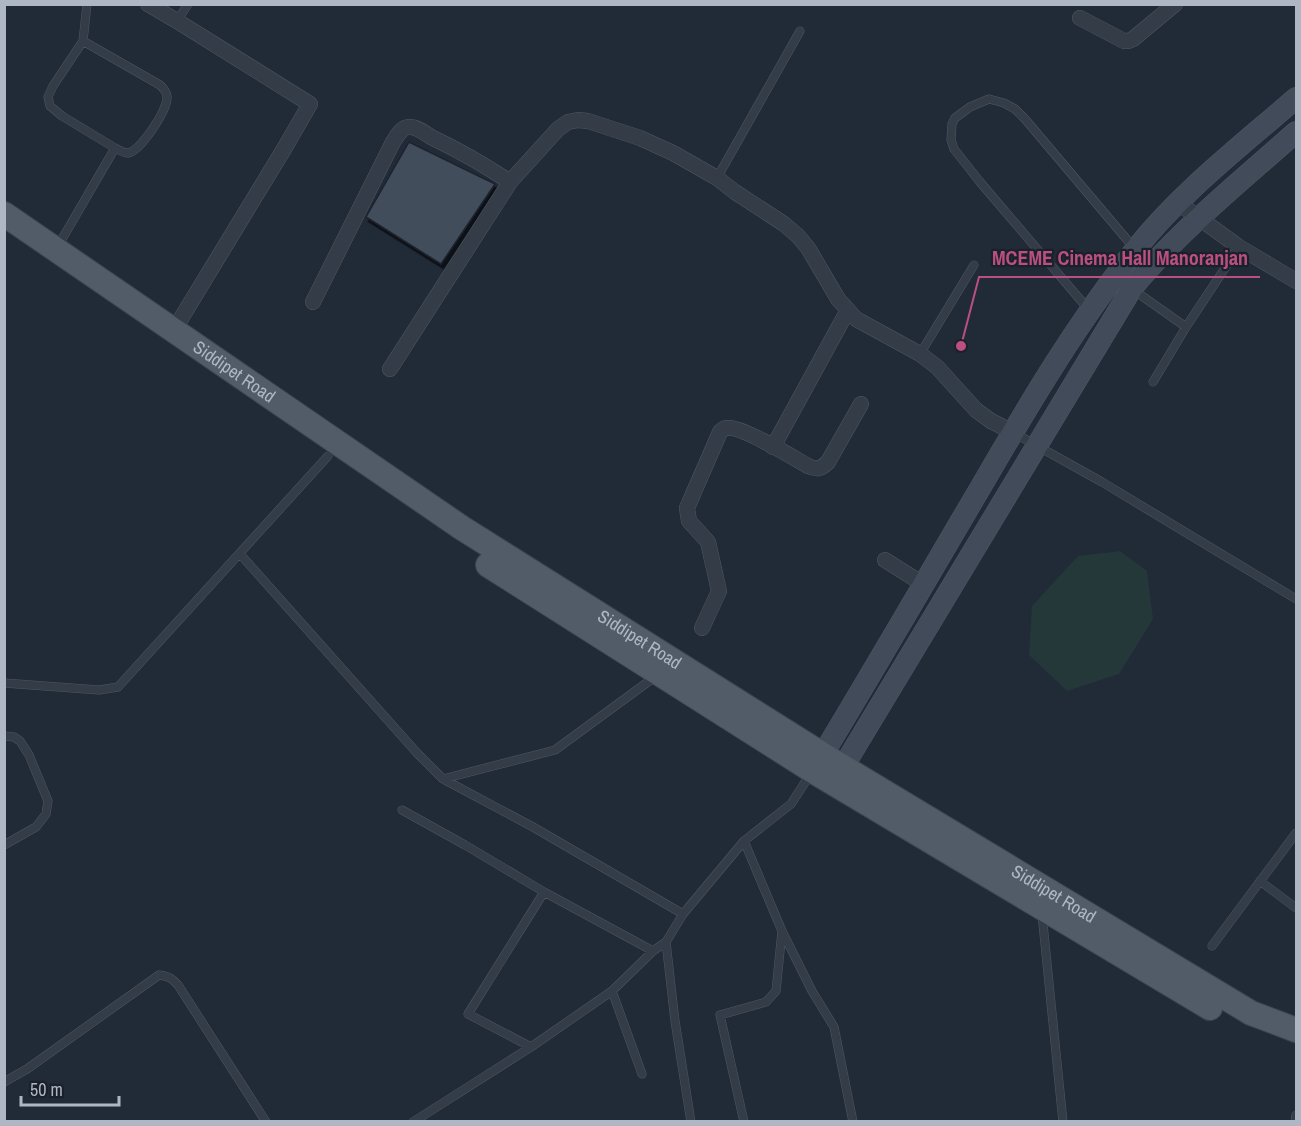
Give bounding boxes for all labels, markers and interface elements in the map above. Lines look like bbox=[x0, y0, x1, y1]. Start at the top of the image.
callout: MCEME Cinema Hall Manoranjan bbox=[979, 239, 1260, 277]
text: MCEME Cinema Hall Manoranjan bbox=[992, 244, 1248, 271]
street label: Siddipet Road bbox=[188, 334, 280, 408]
street label: Siddipet Road bbox=[593, 603, 686, 675]
street label: Siddipet Road bbox=[1007, 858, 1101, 929]
scale bar bbox=[21, 1069, 118, 1107]
text: 50 m bbox=[30, 1077, 63, 1102]

